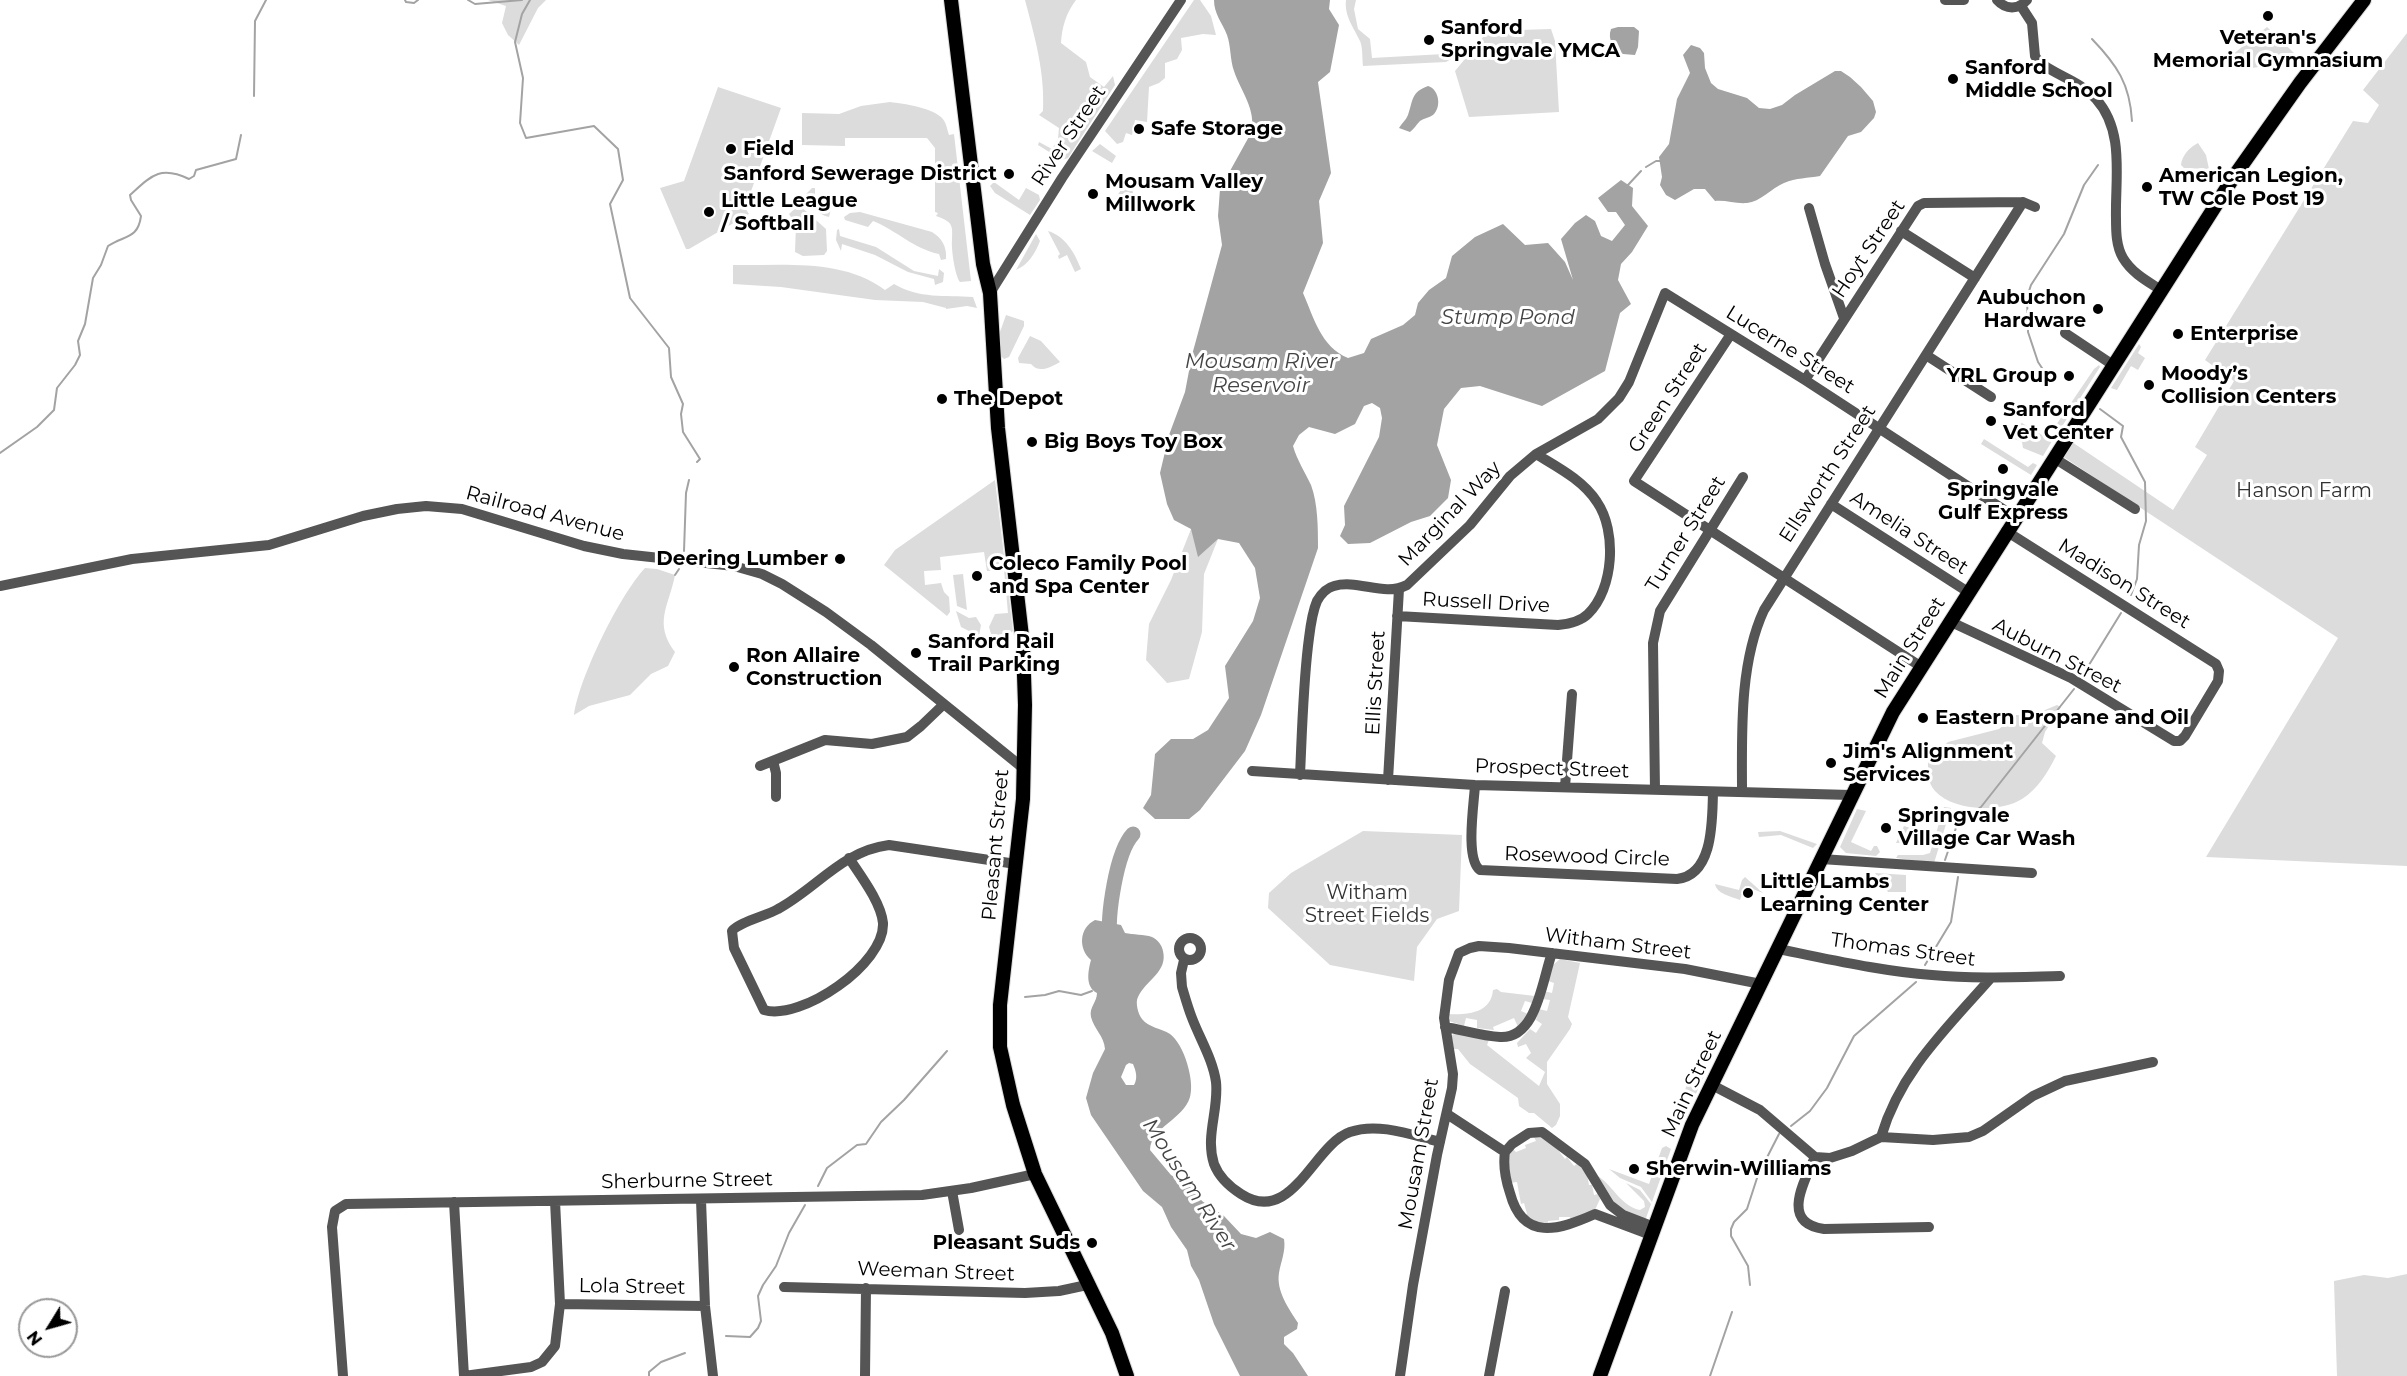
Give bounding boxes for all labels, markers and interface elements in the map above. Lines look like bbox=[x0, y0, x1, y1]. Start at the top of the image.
marker: Veteran's Memorial Gymnasium bbox=[2261, 9, 2275, 23]
place label: Sanford Springvale YMCA bbox=[1441, 16, 1620, 63]
place label: Veteran's Memorial Gymnasium bbox=[2153, 26, 2383, 73]
marker: Sanford Springvale YMCA bbox=[1422, 33, 1436, 47]
place label: Sanford Middle School bbox=[1965, 56, 2113, 103]
marker: Sanford Middle School bbox=[1946, 72, 1960, 86]
street label: River Street bbox=[1027, 81, 1111, 191]
place label: Safe Storage bbox=[1151, 117, 1283, 141]
marker: Safe Storage bbox=[1132, 122, 1146, 136]
place label: Field bbox=[743, 137, 794, 161]
marker: Field bbox=[724, 142, 738, 156]
place label: Sanford Sewerage District bbox=[724, 162, 997, 186]
place label: American Legion, TW Cole Post 19 bbox=[2159, 164, 2343, 211]
marker: Sanford Sewerage District bbox=[1002, 167, 1016, 181]
place label: Mousam Valley Millwork bbox=[1105, 170, 1263, 217]
marker: American Legion, TW Cole Post 19 bbox=[2140, 180, 2154, 194]
marker: Mousam Valley Millwork bbox=[1086, 187, 1100, 201]
place label: Little League / Softball bbox=[721, 189, 858, 236]
street label: Hoyt Street bbox=[1827, 195, 1911, 303]
marker: Little League / Softball bbox=[702, 205, 716, 219]
place label: Aubuchon Hardware bbox=[1977, 286, 2086, 333]
street label: Lucerne Street bbox=[1721, 301, 1859, 399]
marker: Aubuchon Hardware bbox=[2091, 302, 2105, 316]
water label: Stump Pond bbox=[1441, 305, 1575, 331]
place label: Enterprise bbox=[2190, 322, 2298, 346]
marker: Enterprise bbox=[2171, 327, 2185, 341]
street label: Green Street bbox=[1623, 338, 1713, 458]
water label: Mousam River Reservoir bbox=[1185, 349, 1337, 399]
place label: Moody’s Collision Centers bbox=[2161, 362, 2336, 409]
place label: YRL Group bbox=[1947, 364, 2057, 388]
marker: YRL Group bbox=[2062, 369, 2076, 383]
marker: Moody’s Collision Centers bbox=[2142, 378, 2156, 392]
place label: The Depot bbox=[954, 387, 1063, 411]
marker: The Depot bbox=[935, 392, 949, 406]
place label: Sanford Vet Center bbox=[2003, 398, 2114, 445]
street label: Ellsworth Street bbox=[1775, 401, 1881, 547]
marker: Sanford Vet Center bbox=[1984, 414, 1998, 428]
place label: Big Boys Toy Box bbox=[1044, 430, 1223, 454]
marker: Big Boys Toy Box bbox=[1025, 435, 1039, 449]
street label: Marginal Way bbox=[1394, 456, 1506, 572]
marker: Springvale Gulf Express bbox=[1996, 462, 2010, 476]
street label: Turner Street bbox=[1641, 472, 1731, 596]
place label: Springvale Gulf Express bbox=[1938, 478, 2068, 525]
park label: Hanson Farm bbox=[2236, 479, 2372, 503]
street label: Railroad Avenue bbox=[463, 481, 627, 547]
street label: Amelia Street bbox=[1845, 486, 1973, 580]
street label: Madison Street bbox=[2053, 534, 2195, 634]
place label: Deering Lumber bbox=[656, 547, 828, 571]
marker: Deering Lumber bbox=[833, 552, 847, 566]
place label: Coleco Family Pool and Spa Center bbox=[989, 552, 1187, 599]
marker: Coleco Family Pool and Spa Center bbox=[970, 569, 984, 583]
street label: Russell Drive bbox=[1422, 588, 1550, 618]
street label: Main Street bbox=[1869, 593, 1951, 703]
street label: Auburn Street bbox=[1988, 613, 2126, 699]
place label: Sanford Rail Trail Parking bbox=[928, 630, 1060, 677]
street label: Ellis Street bbox=[1361, 630, 1391, 736]
place label: Ron Allaire Construction bbox=[746, 644, 882, 691]
marker: Sanford Rail Trail Parking bbox=[909, 646, 923, 660]
marker: Ron Allaire Construction bbox=[727, 660, 741, 674]
place label: Eastern Propane and Oil bbox=[1935, 706, 2189, 730]
marker: Eastern Propane and Oil bbox=[1916, 711, 1930, 725]
place label: Jim's Alignment Services bbox=[1843, 740, 2013, 787]
street label: Prospect Street bbox=[1474, 754, 1630, 784]
marker: Jim's Alignment Services bbox=[1824, 756, 1838, 770]
street label: Pleasant Street bbox=[977, 768, 1015, 922]
place label: Springvale Village Car Wash bbox=[1898, 804, 2076, 851]
marker: Springvale Village Car Wash bbox=[1879, 821, 1893, 835]
street label: Rosewood Circle bbox=[1504, 842, 1670, 872]
place label: Little Lambs Learning Center bbox=[1760, 870, 1929, 917]
park label: Witham Street Fields bbox=[1305, 881, 1429, 928]
marker: Little Lambs Learning Center bbox=[1741, 886, 1755, 900]
street label: Witham Street bbox=[1543, 923, 1693, 965]
street label: Thomas Street bbox=[1829, 928, 1977, 972]
street label: Main Street bbox=[1657, 1027, 1727, 1141]
street label: Mousam Street bbox=[1394, 1076, 1444, 1232]
water label: Mousam River bbox=[1137, 1114, 1241, 1256]
place label: Sherwin-Williams bbox=[1646, 1157, 1831, 1181]
marker: Sherwin-Williams bbox=[1627, 1162, 1641, 1176]
street label: Sherburne Street bbox=[601, 1168, 773, 1194]
place label: Pleasant Suds bbox=[933, 1231, 1080, 1255]
marker: Pleasant Suds bbox=[1085, 1236, 1099, 1250]
street label: Weeman Street bbox=[857, 1257, 1015, 1287]
street label: Lola Street bbox=[578, 1274, 686, 1300]
north arrow bbox=[18, 1298, 78, 1358]
text: N bbox=[23, 1327, 46, 1349]

